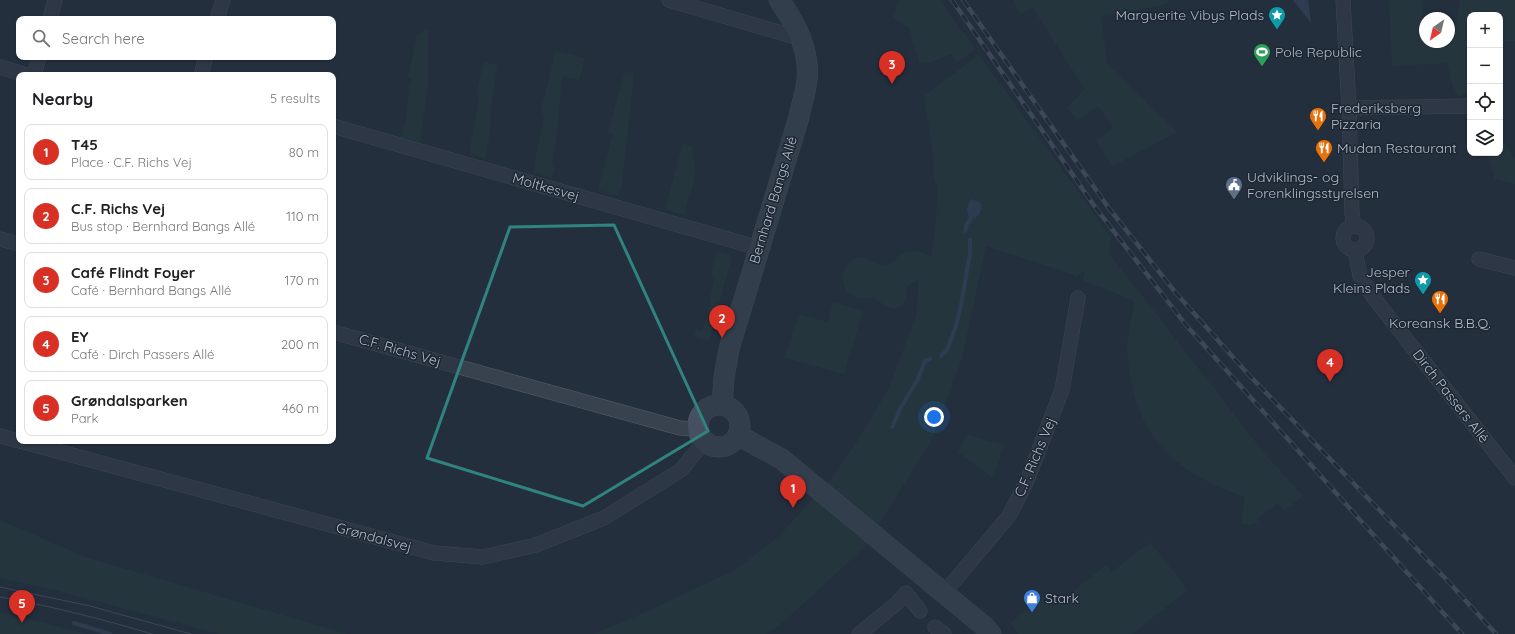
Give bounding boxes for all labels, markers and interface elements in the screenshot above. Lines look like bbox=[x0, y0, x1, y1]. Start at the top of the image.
place icon: Marguerite Vibys Plads bbox=[1267, 5, 1287, 30]
place label: Marguerite Vibys Plads bbox=[1115, 6, 1264, 24]
north arrow bbox=[1419, 12, 1455, 48]
map controls bbox=[1467, 12, 1503, 156]
button: + bbox=[1467, 12, 1503, 48]
search box bbox=[16, 16, 336, 60]
icon: search bbox=[30, 27, 52, 49]
text: Search here bbox=[62, 29, 145, 48]
sports icon: Pole Republic bbox=[1252, 42, 1272, 67]
place label: Pole Republic bbox=[1275, 43, 1362, 61]
button: − bbox=[1467, 48, 1503, 84]
pin: 3 bbox=[879, 51, 905, 84]
button: locate bbox=[1467, 84, 1503, 120]
text: Nearby bbox=[32, 88, 93, 109]
text: 5 results bbox=[270, 90, 320, 106]
place label: Frederiksberg Pizzaria bbox=[1331, 99, 1421, 133]
restaurant icon: Frederiksberg Pizzaria bbox=[1308, 106, 1328, 131]
button: layers bbox=[1467, 120, 1503, 156]
street label: Bernhard Bangs Allé bbox=[745, 134, 801, 266]
text: T45 bbox=[71, 135, 98, 154]
restaurant icon: Mudan Restaurant bbox=[1314, 138, 1334, 163]
place label: Mudan Restaurant bbox=[1337, 139, 1457, 157]
text: 1 bbox=[43, 144, 49, 160]
text: 80 m bbox=[289, 144, 319, 160]
text: Place · C.F. Richs Vej bbox=[71, 154, 192, 170]
place label: Udviklings- og Forenklingsstyrelsen bbox=[1247, 168, 1379, 202]
street label: Moltkesvej bbox=[511, 169, 581, 205]
public building icon: Udviklings- og Forenklingsstyrelsen bbox=[1224, 175, 1244, 200]
text: C.F. Richs Vej bbox=[71, 199, 165, 218]
text: 2 bbox=[42, 208, 50, 224]
text: 110 m bbox=[286, 208, 319, 224]
text: Bus stop · Bernhard Bangs Allé bbox=[71, 218, 255, 234]
text: Café Flindt Foyer bbox=[71, 263, 195, 282]
place label: Jesper Kleins Plads bbox=[1333, 263, 1411, 297]
place icon: Jesper Kleins Plads bbox=[1413, 270, 1433, 295]
text: 3 bbox=[43, 272, 49, 288]
text: 170 m bbox=[284, 272, 319, 288]
text: Café · Bernhard Bangs Allé bbox=[71, 282, 231, 298]
restaurant icon: Koreansk B.B.Q. bbox=[1430, 289, 1450, 314]
pin: 2 bbox=[709, 305, 735, 338]
place label: Koreansk B.B.Q. bbox=[1389, 314, 1491, 332]
text: EY bbox=[71, 327, 89, 346]
street label: C.F. Richs Vej bbox=[357, 330, 443, 370]
text: 4 bbox=[42, 336, 50, 352]
text: 200 m bbox=[281, 336, 319, 352]
text: Café · Dirch Passers Allé bbox=[71, 346, 214, 362]
street label: Dirch Passers Allé bbox=[1409, 346, 1493, 447]
pin: 4 bbox=[1317, 349, 1343, 382]
text: Grøndalsparken bbox=[71, 391, 188, 410]
text: 5 bbox=[42, 400, 50, 416]
text: 460 m bbox=[282, 400, 319, 416]
your location bbox=[924, 407, 944, 427]
text: Park bbox=[71, 410, 99, 426]
street label: C.F. Richs Vej bbox=[1010, 415, 1060, 499]
pin: 1 bbox=[780, 475, 806, 508]
street label: Grøndalsvej bbox=[334, 518, 414, 556]
shop icon: Stark bbox=[1022, 588, 1042, 613]
place label: Stark bbox=[1045, 589, 1079, 607]
pin: 5 bbox=[9, 590, 35, 623]

